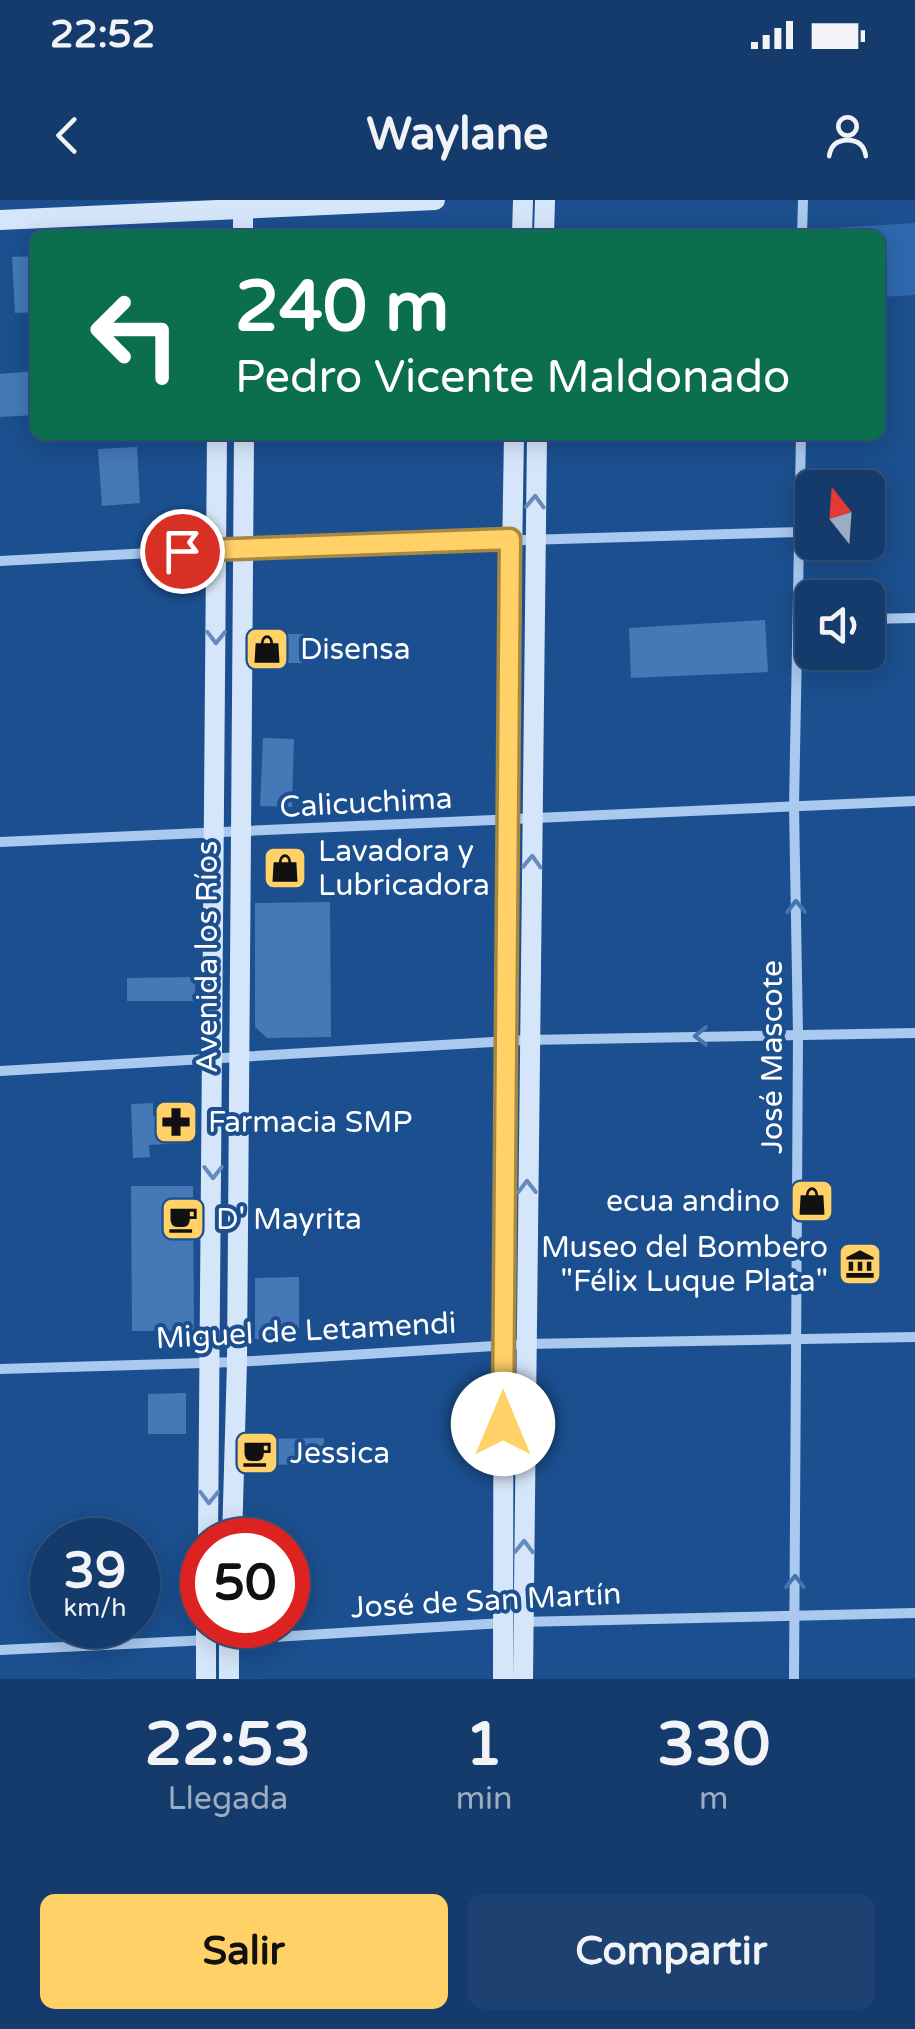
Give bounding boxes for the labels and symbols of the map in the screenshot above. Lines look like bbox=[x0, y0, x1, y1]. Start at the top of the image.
north arrow bbox=[795, 470, 885, 560]
one-way arrow bbox=[524, 493, 545, 509]
pin bbox=[140, 509, 225, 594]
shop icon: Disensa bbox=[244, 626, 290, 672]
one-way arrow bbox=[206, 630, 227, 646]
place label: Disensa bbox=[300, 631, 411, 668]
street label: Calicuchima bbox=[279, 780, 453, 826]
place label: Lavadora y Lubricadora bbox=[318, 833, 490, 904]
street label: Avenida los Ríos bbox=[189, 841, 226, 1073]
shop icon: Lavadora y Lubricadora bbox=[262, 845, 308, 891]
one-way arrow bbox=[521, 853, 542, 869]
one-way arrow bbox=[785, 898, 806, 914]
street label: José Mascote bbox=[754, 960, 791, 1154]
one-way arrow bbox=[692, 1025, 708, 1046]
pharmacy icon: Farmacia SMP bbox=[153, 1099, 199, 1145]
place label: Farmacia SMP bbox=[208, 1104, 412, 1141]
one-way arrow bbox=[202, 1166, 224, 1181]
one-way arrow bbox=[516, 1178, 537, 1194]
shop icon: ecua andino bbox=[789, 1178, 835, 1224]
place label: ecua andino bbox=[606, 1183, 780, 1220]
cafe icon: D' Mayrita bbox=[160, 1196, 206, 1242]
place label: D' Mayrita bbox=[216, 1201, 362, 1238]
place label: Museo del Bombero "Félix Luque Plata" bbox=[541, 1229, 828, 1300]
museum icon: Museo del Bombero "Félix Luque Plata" bbox=[837, 1241, 883, 1287]
street label: Miguel de Letamendi bbox=[155, 1305, 457, 1357]
position arrow bbox=[451, 1372, 555, 1476]
cafe icon: Jessica bbox=[234, 1430, 280, 1476]
place label: Jessica bbox=[290, 1435, 390, 1472]
one-way arrow bbox=[198, 1490, 219, 1506]
speed limit sign: 50 bbox=[180, 1518, 310, 1648]
one-way arrow bbox=[513, 1538, 534, 1554]
one-way arrow bbox=[784, 1573, 806, 1588]
street label: José de San Martín bbox=[350, 1575, 622, 1627]

